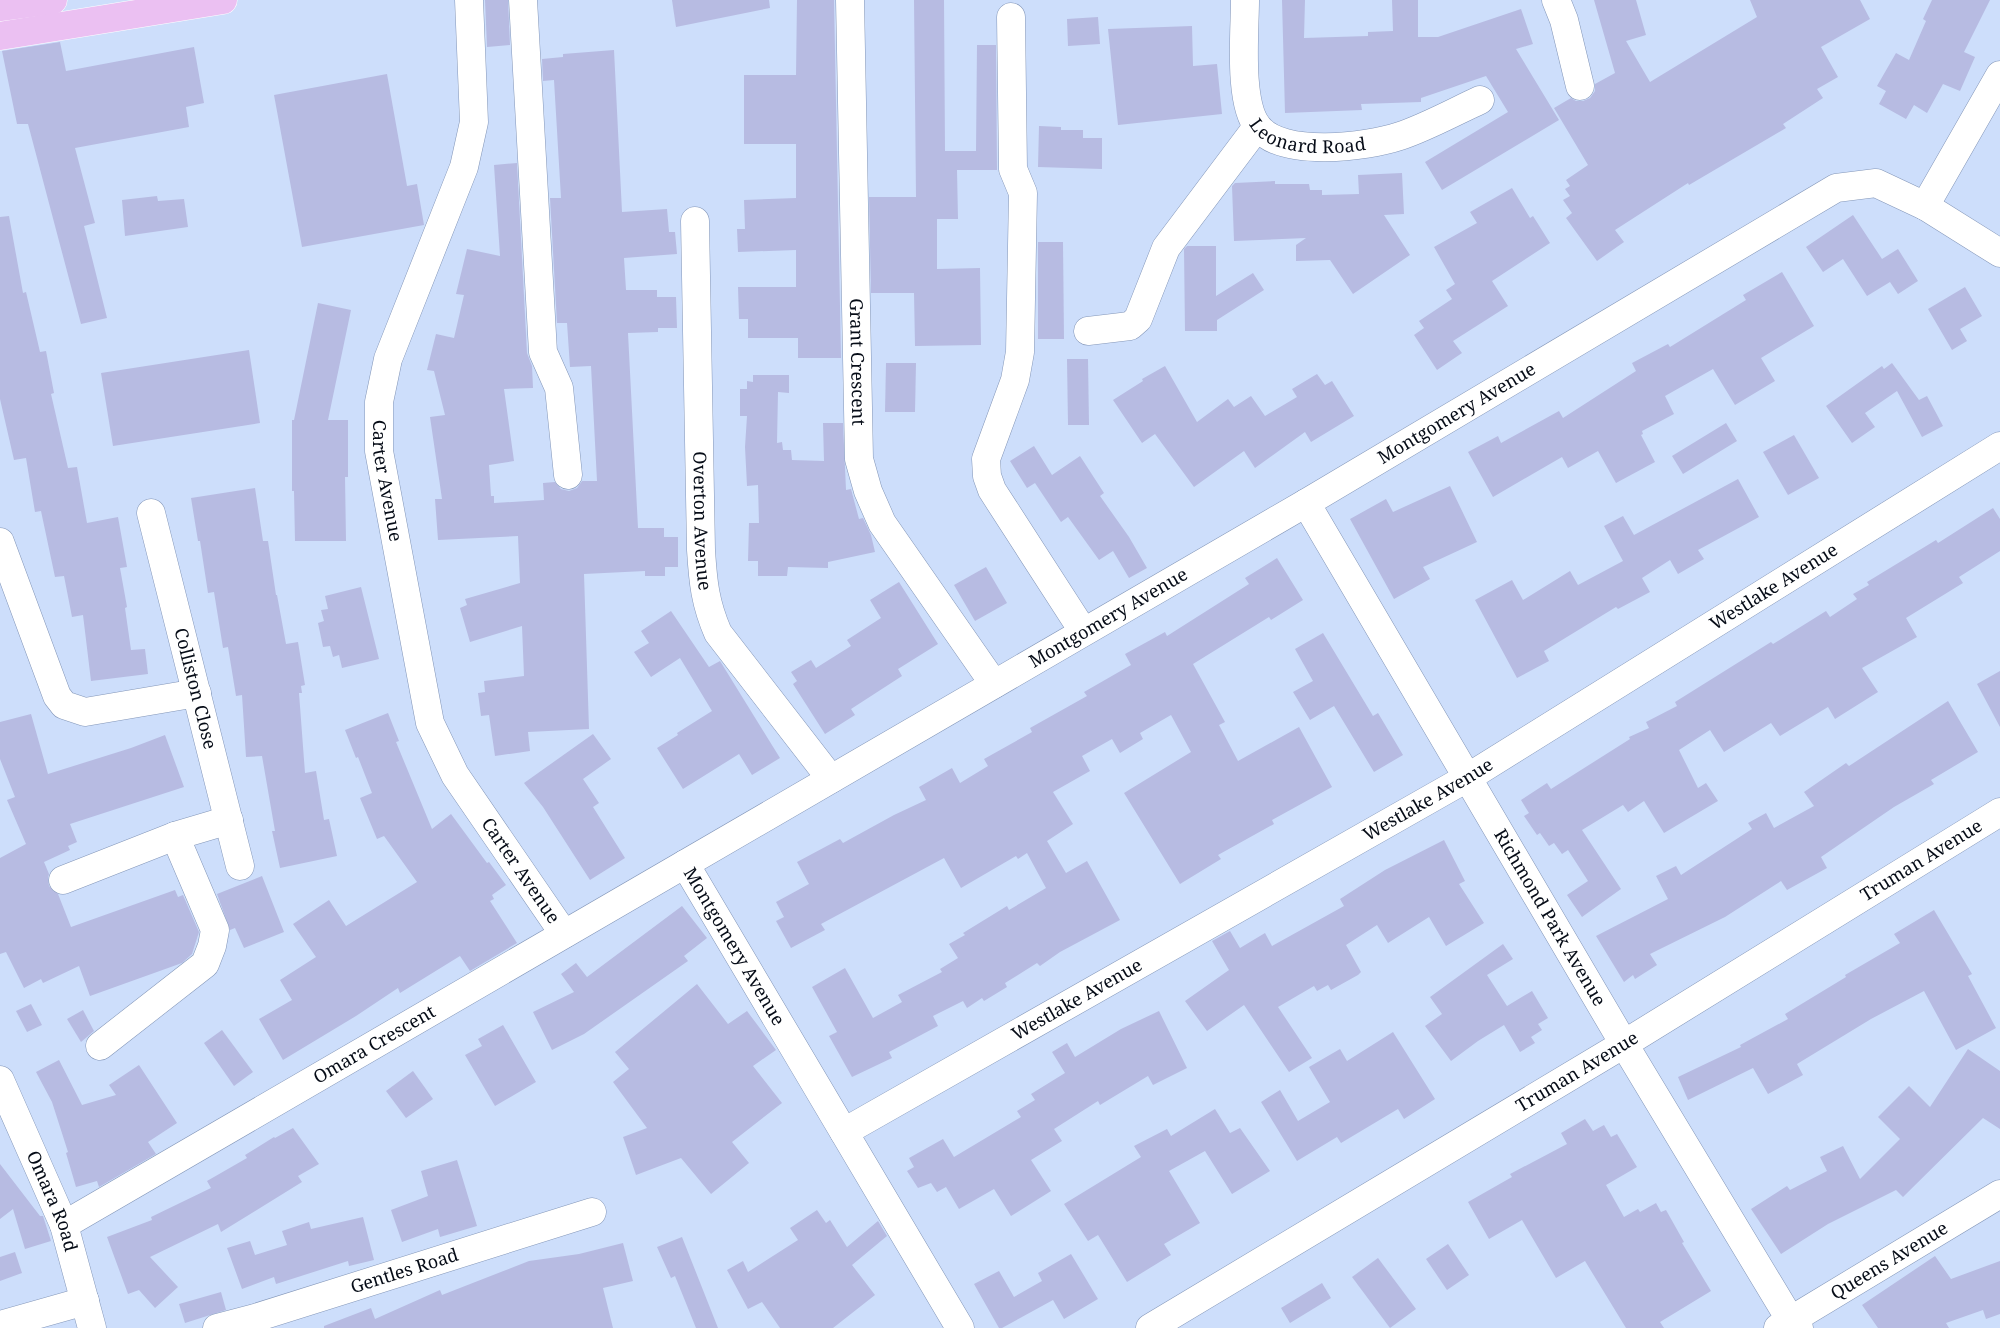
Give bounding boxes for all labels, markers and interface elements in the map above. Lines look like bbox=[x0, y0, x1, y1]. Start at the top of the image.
street label: Leonard Road bbox=[1244, 113, 1367, 158]
street label: Grant Crescent bbox=[845, 298, 871, 426]
street label: Montgomery Avenue bbox=[1373, 356, 1540, 469]
street label: Carter Avenue bbox=[368, 420, 409, 543]
street label: Overton Avenue bbox=[688, 451, 718, 592]
street label: Westlake Avenue bbox=[1705, 537, 1842, 635]
street label: Montgomery Avenue bbox=[1024, 561, 1192, 673]
street label: Colliston Close bbox=[169, 625, 223, 752]
street label: Westlake Avenue bbox=[1358, 752, 1497, 846]
street label: Carter Avenue bbox=[477, 812, 566, 928]
street label: Truman Avenue bbox=[1855, 813, 1986, 906]
street label: Richmond Park Avenue bbox=[1489, 824, 1612, 1010]
street label: Montgomery Avenue bbox=[679, 863, 791, 1030]
street label: Westlake Avenue bbox=[1007, 952, 1146, 1045]
street label: Omara Crescent bbox=[309, 999, 439, 1089]
street label: Truman Avenue bbox=[1511, 1025, 1642, 1117]
street label: Omara Road bbox=[22, 1147, 84, 1254]
street label: Queens Avenue bbox=[1826, 1215, 1952, 1305]
street label: Gentles Road bbox=[347, 1242, 461, 1298]

